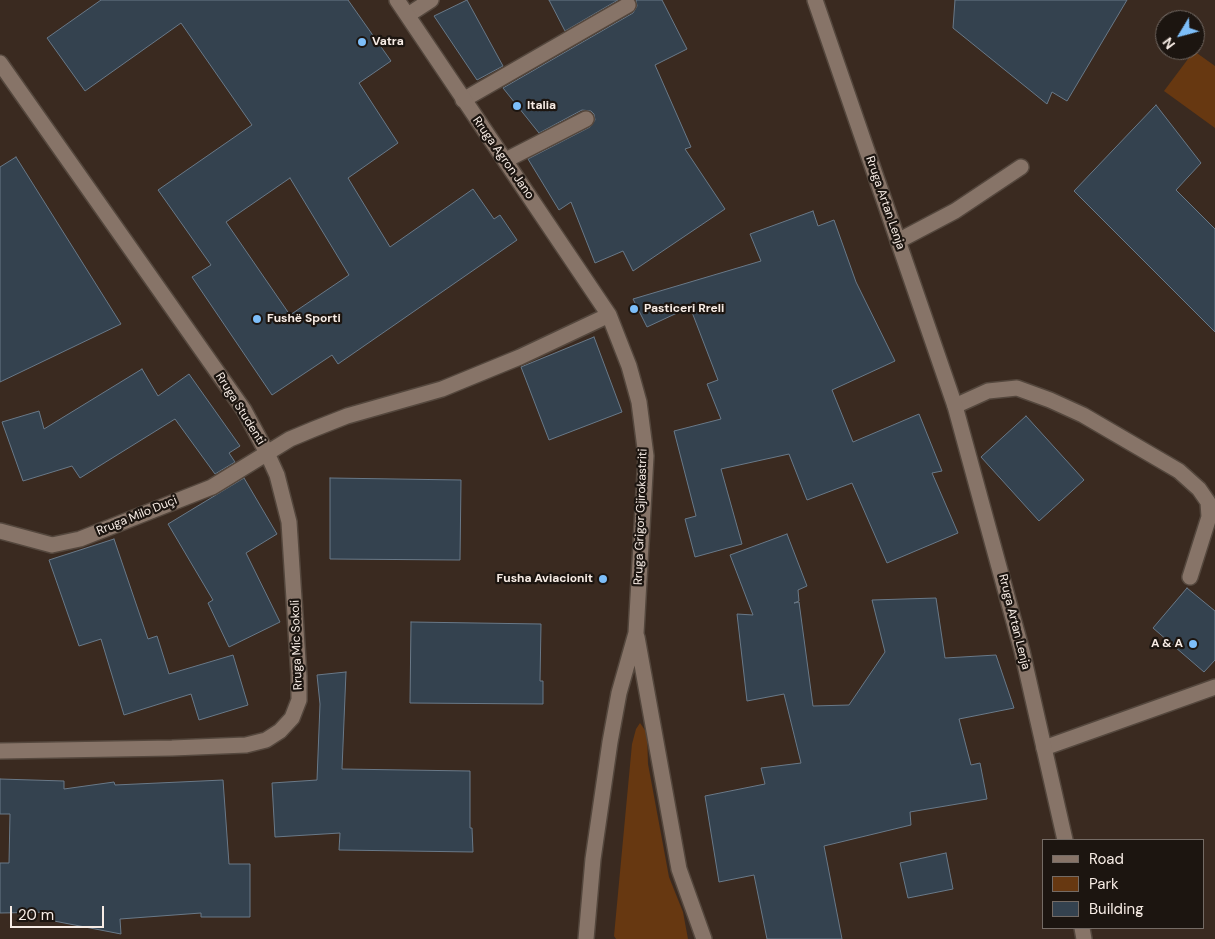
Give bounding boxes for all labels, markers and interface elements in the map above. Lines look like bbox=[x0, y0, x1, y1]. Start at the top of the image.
north arrow bbox=[1155, 10, 1205, 60]
text: N bbox=[1159, 34, 1179, 53]
place label: Vatra bbox=[372, 35, 404, 49]
marker: Vatra bbox=[356, 36, 368, 48]
place label: Italia bbox=[527, 99, 556, 113]
marker: Italia bbox=[511, 100, 523, 112]
street label: Rruga Agron Jano bbox=[469, 114, 537, 202]
street label: Rruga Artan Lenja bbox=[862, 154, 908, 252]
place label: Pasticeri Rreli bbox=[644, 302, 724, 316]
marker: Pasticeri Rreli bbox=[628, 303, 640, 315]
place label: Fushë Sporti bbox=[267, 312, 341, 326]
marker: Fushë Sporti bbox=[251, 313, 263, 325]
street label: Rruga Studenti bbox=[212, 370, 268, 448]
street label: Rruga Grigor Gjirokastriti bbox=[631, 448, 651, 586]
street label: Rruga Milo Duçi bbox=[95, 493, 179, 539]
place label: Fusha Aviacionit bbox=[497, 572, 593, 586]
marker: Fusha Aviacionit bbox=[597, 573, 609, 585]
street label: Rruga Artan Lenja bbox=[995, 573, 1033, 671]
street label: Rruga Mic Sokoli bbox=[288, 600, 306, 690]
place label: A & A bbox=[1151, 637, 1183, 651]
marker: A & A bbox=[1187, 638, 1199, 650]
legend bbox=[1042, 839, 1205, 929]
text: Road bbox=[1089, 849, 1124, 869]
text: Park bbox=[1089, 874, 1119, 894]
scale bar bbox=[12, 896, 106, 928]
text: Building bbox=[1089, 899, 1144, 919]
text: 20 m bbox=[18, 905, 54, 925]

